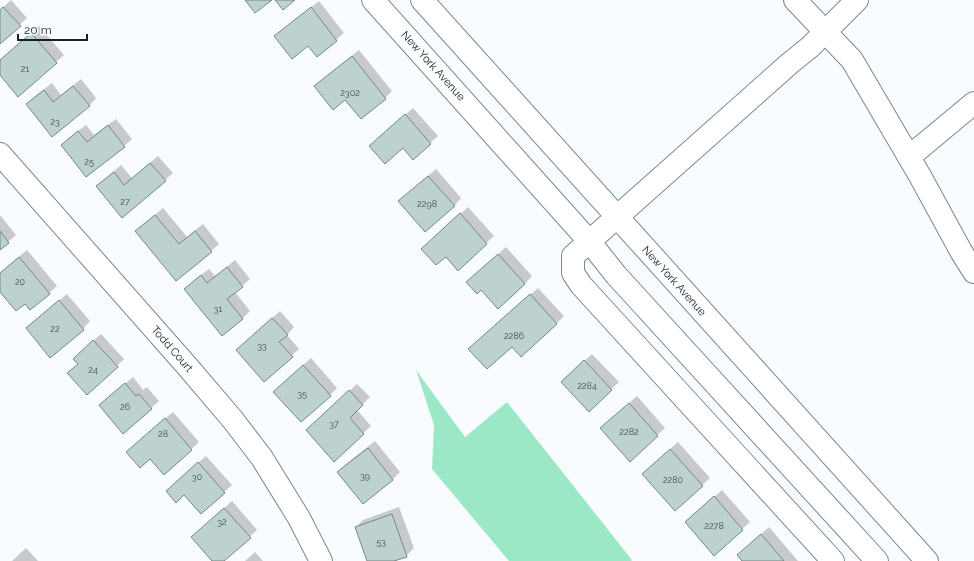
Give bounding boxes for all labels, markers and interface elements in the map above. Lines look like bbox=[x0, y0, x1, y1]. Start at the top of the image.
scale bar bbox=[18, 16, 87, 42]
text: 20 m bbox=[24, 23, 52, 37]
street label: New York Avenue bbox=[398, 28, 468, 104]
house number: 21 bbox=[21, 64, 29, 74]
house number: 2302 bbox=[340, 88, 360, 98]
house number: 23 bbox=[50, 117, 60, 127]
house number: 25 bbox=[84, 157, 94, 167]
house number: 27 bbox=[120, 197, 130, 207]
house number: 2298 bbox=[417, 199, 437, 209]
street label: New York Avenue bbox=[639, 243, 709, 319]
house number: 20 bbox=[15, 277, 26, 287]
house number: 31 bbox=[214, 304, 222, 314]
street label: Todd Court bbox=[148, 323, 196, 375]
house number: 22 bbox=[50, 324, 60, 334]
house number: 2286 bbox=[504, 331, 525, 341]
house number: 33 bbox=[257, 341, 267, 351]
house number: 24 bbox=[88, 365, 98, 375]
house number: 2284 bbox=[577, 381, 597, 391]
house number: 35 bbox=[297, 389, 307, 399]
house number: 26 bbox=[120, 402, 131, 412]
house number: 37 bbox=[329, 419, 339, 429]
house number: 2282 bbox=[619, 427, 639, 437]
house number: 28 bbox=[158, 429, 168, 439]
house number: 39 bbox=[360, 471, 370, 481]
house number: 30 bbox=[192, 472, 203, 482]
house number: 2280 bbox=[663, 475, 684, 485]
house number: 32 bbox=[217, 517, 227, 527]
house number: 2278 bbox=[704, 521, 724, 531]
house number: 53 bbox=[376, 537, 386, 547]

